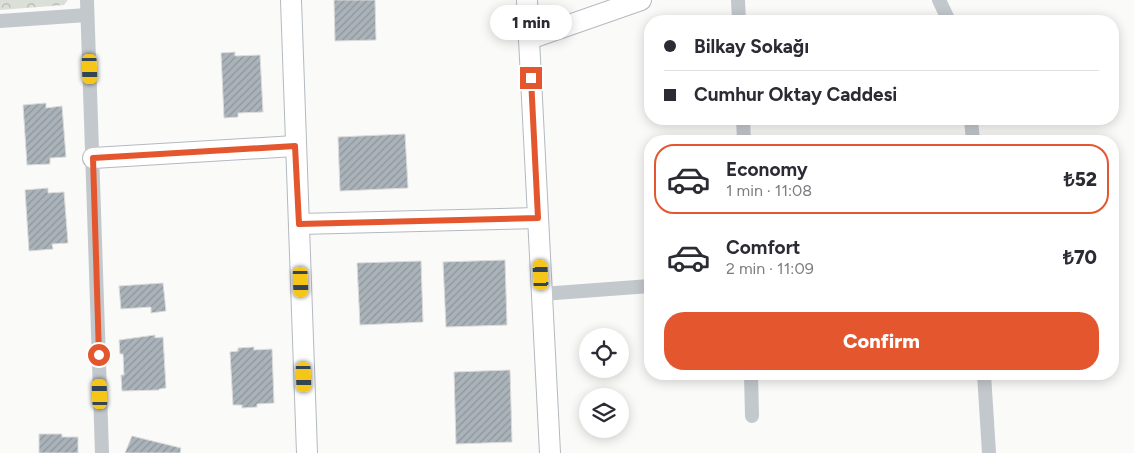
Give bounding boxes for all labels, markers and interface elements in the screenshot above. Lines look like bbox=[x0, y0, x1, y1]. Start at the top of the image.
callout: 1 min bbox=[490, 5, 572, 40]
text: 1 min bbox=[512, 13, 550, 32]
text: Bilkay Sokağı bbox=[694, 35, 809, 58]
car bbox=[81, 54, 98, 84]
route end bbox=[520, 67, 542, 89]
text: Cumhur Oktay Caddesi bbox=[694, 83, 897, 106]
icon: car bbox=[666, 157, 711, 202]
text: Economy bbox=[726, 158, 808, 181]
text: ₺52 bbox=[1064, 168, 1097, 191]
text: 1 min · 11:08 bbox=[726, 181, 812, 200]
icon: car bbox=[666, 235, 711, 280]
text: Comfort bbox=[726, 236, 801, 259]
text: ₺70 bbox=[1063, 246, 1097, 269]
text: 2 min · 11:09 bbox=[726, 259, 814, 278]
car bbox=[532, 260, 549, 290]
car bbox=[292, 267, 309, 297]
button: Confirm bbox=[664, 312, 1099, 370]
map controls bbox=[579, 328, 629, 438]
button: locate bbox=[579, 328, 629, 378]
route start bbox=[88, 344, 110, 366]
car bbox=[295, 362, 312, 392]
car bbox=[91, 379, 108, 409]
button: layers bbox=[579, 388, 629, 438]

